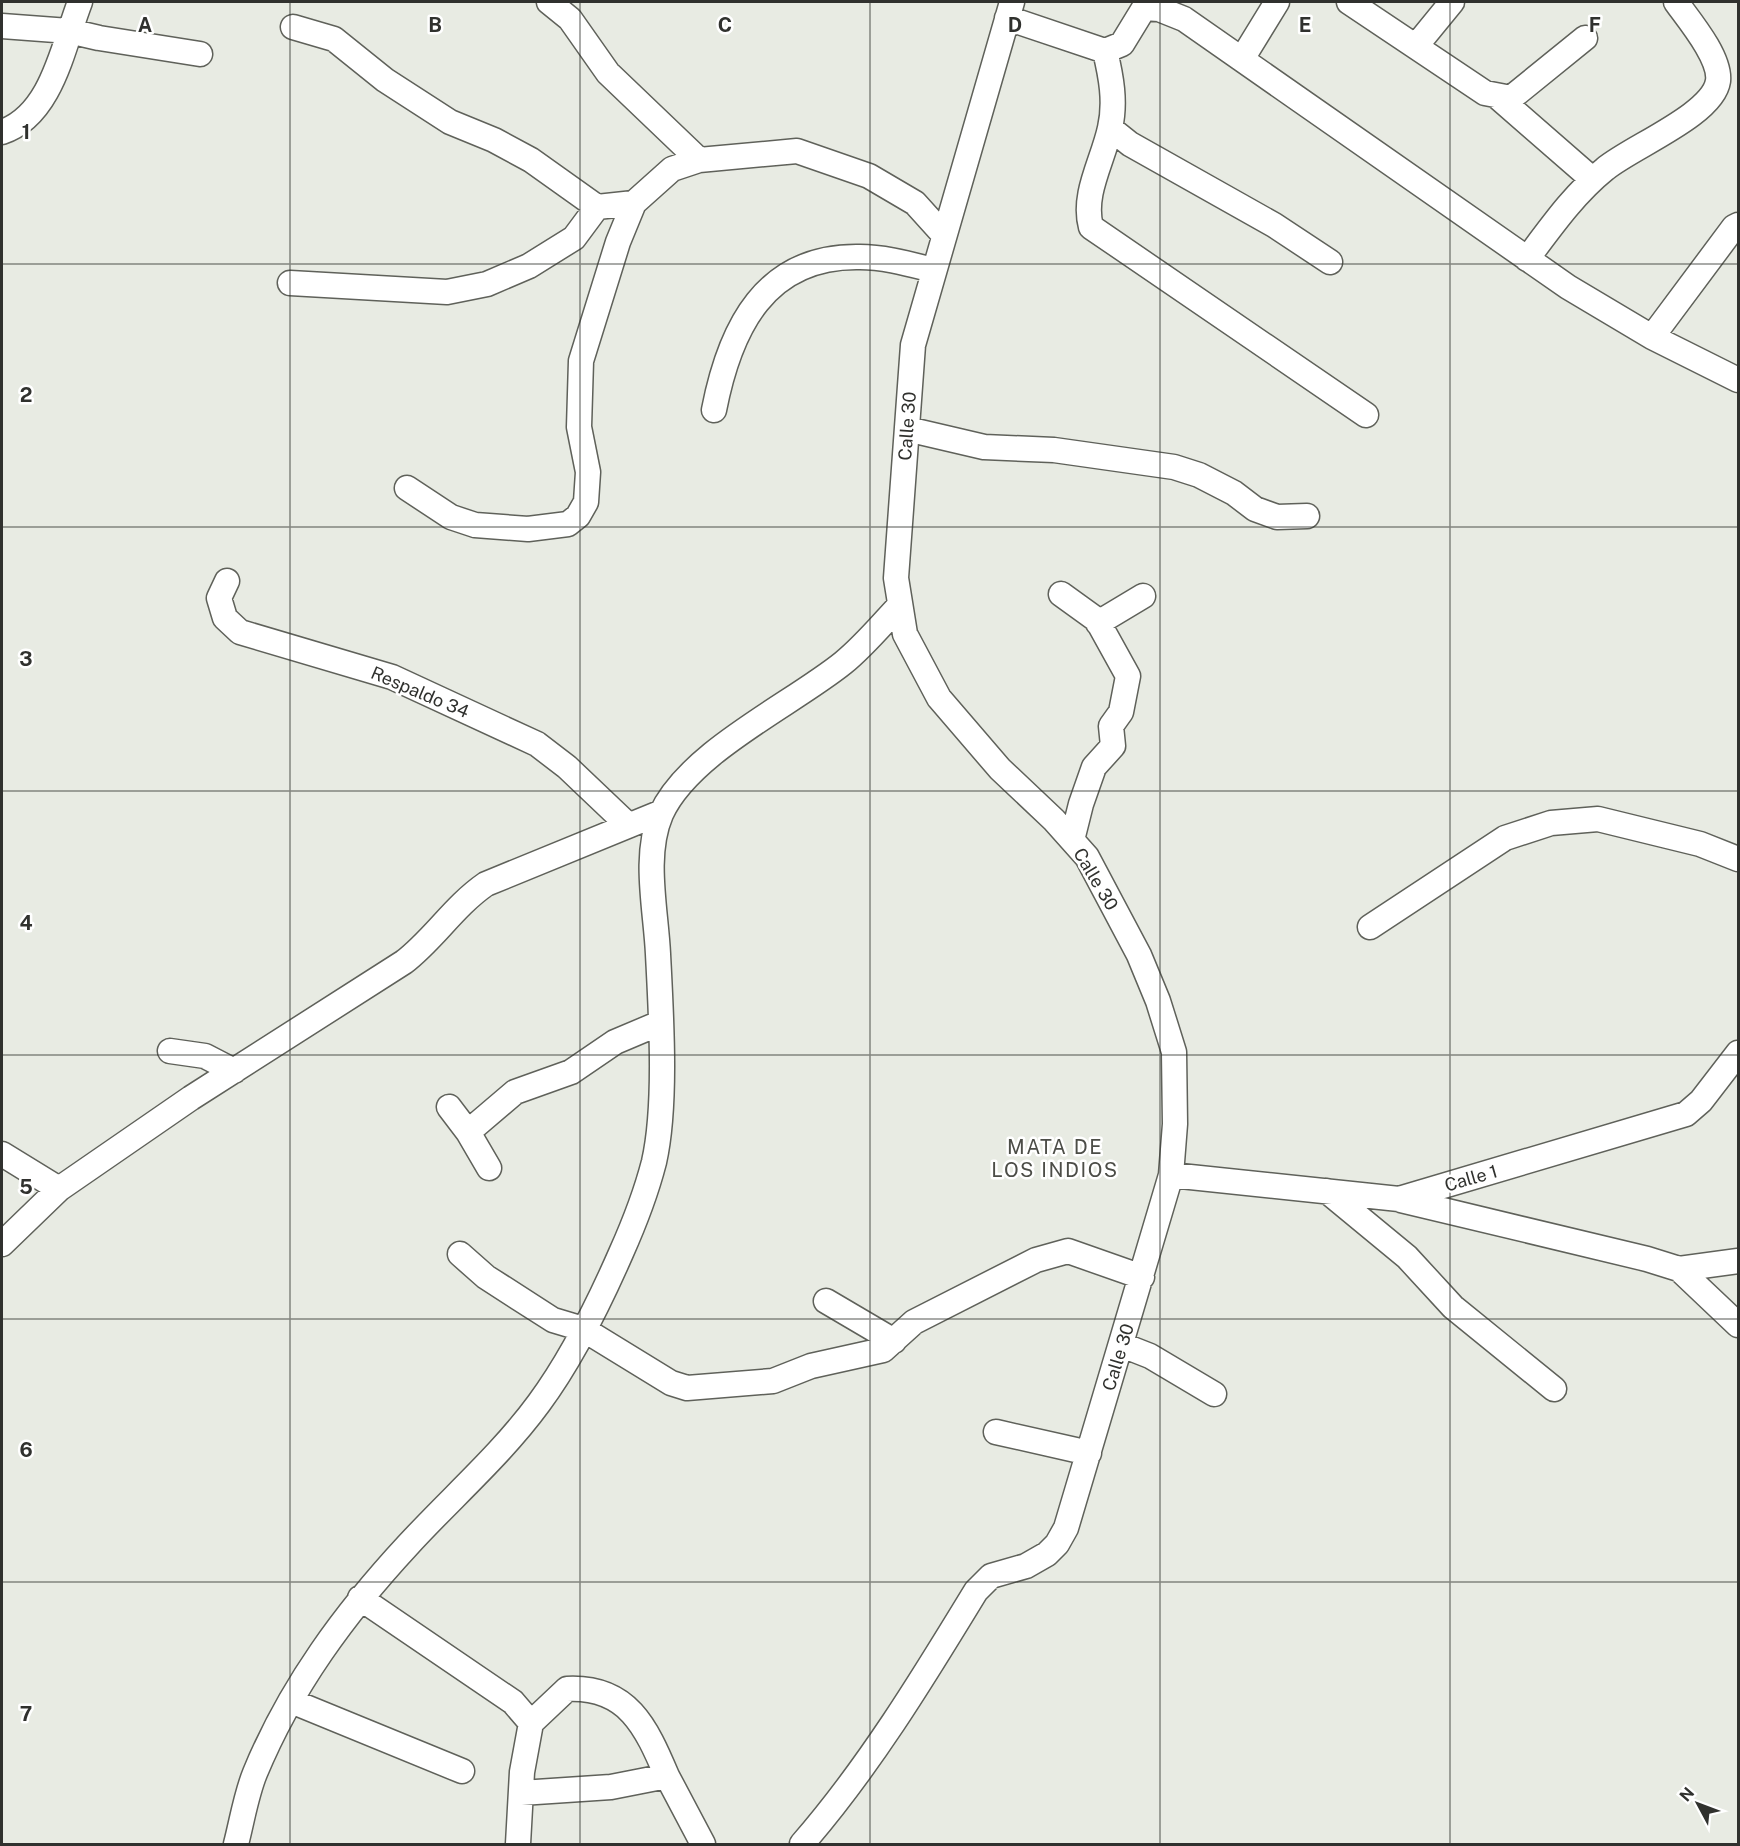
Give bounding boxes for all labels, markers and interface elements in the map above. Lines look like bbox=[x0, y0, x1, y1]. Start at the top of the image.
text: A bbox=[138, 13, 152, 37]
text: B bbox=[428, 13, 442, 37]
text: C bbox=[718, 13, 732, 37]
text: D bbox=[1008, 13, 1022, 37]
text: E bbox=[1299, 13, 1311, 37]
text: F bbox=[1589, 13, 1601, 37]
text: 1 bbox=[22, 120, 30, 144]
text: 2 bbox=[20, 383, 32, 407]
street label: Calle 30 bbox=[894, 391, 920, 461]
text: 3 bbox=[19, 647, 33, 671]
street label: Respaldo 34 bbox=[368, 662, 472, 722]
street label: Calle 30 bbox=[1069, 844, 1123, 914]
text: 4 bbox=[19, 911, 33, 935]
district label: MATA DE LOS INDIOS bbox=[991, 1135, 1119, 1182]
street label: Calle 1 bbox=[1442, 1160, 1500, 1196]
text: 5 bbox=[19, 1175, 33, 1199]
street label: Calle 30 bbox=[1098, 1321, 1138, 1393]
text: 6 bbox=[19, 1438, 33, 1462]
text: 7 bbox=[20, 1702, 32, 1726]
north arrow bbox=[1668, 1774, 1728, 1834]
text: N bbox=[1676, 1784, 1698, 1805]

